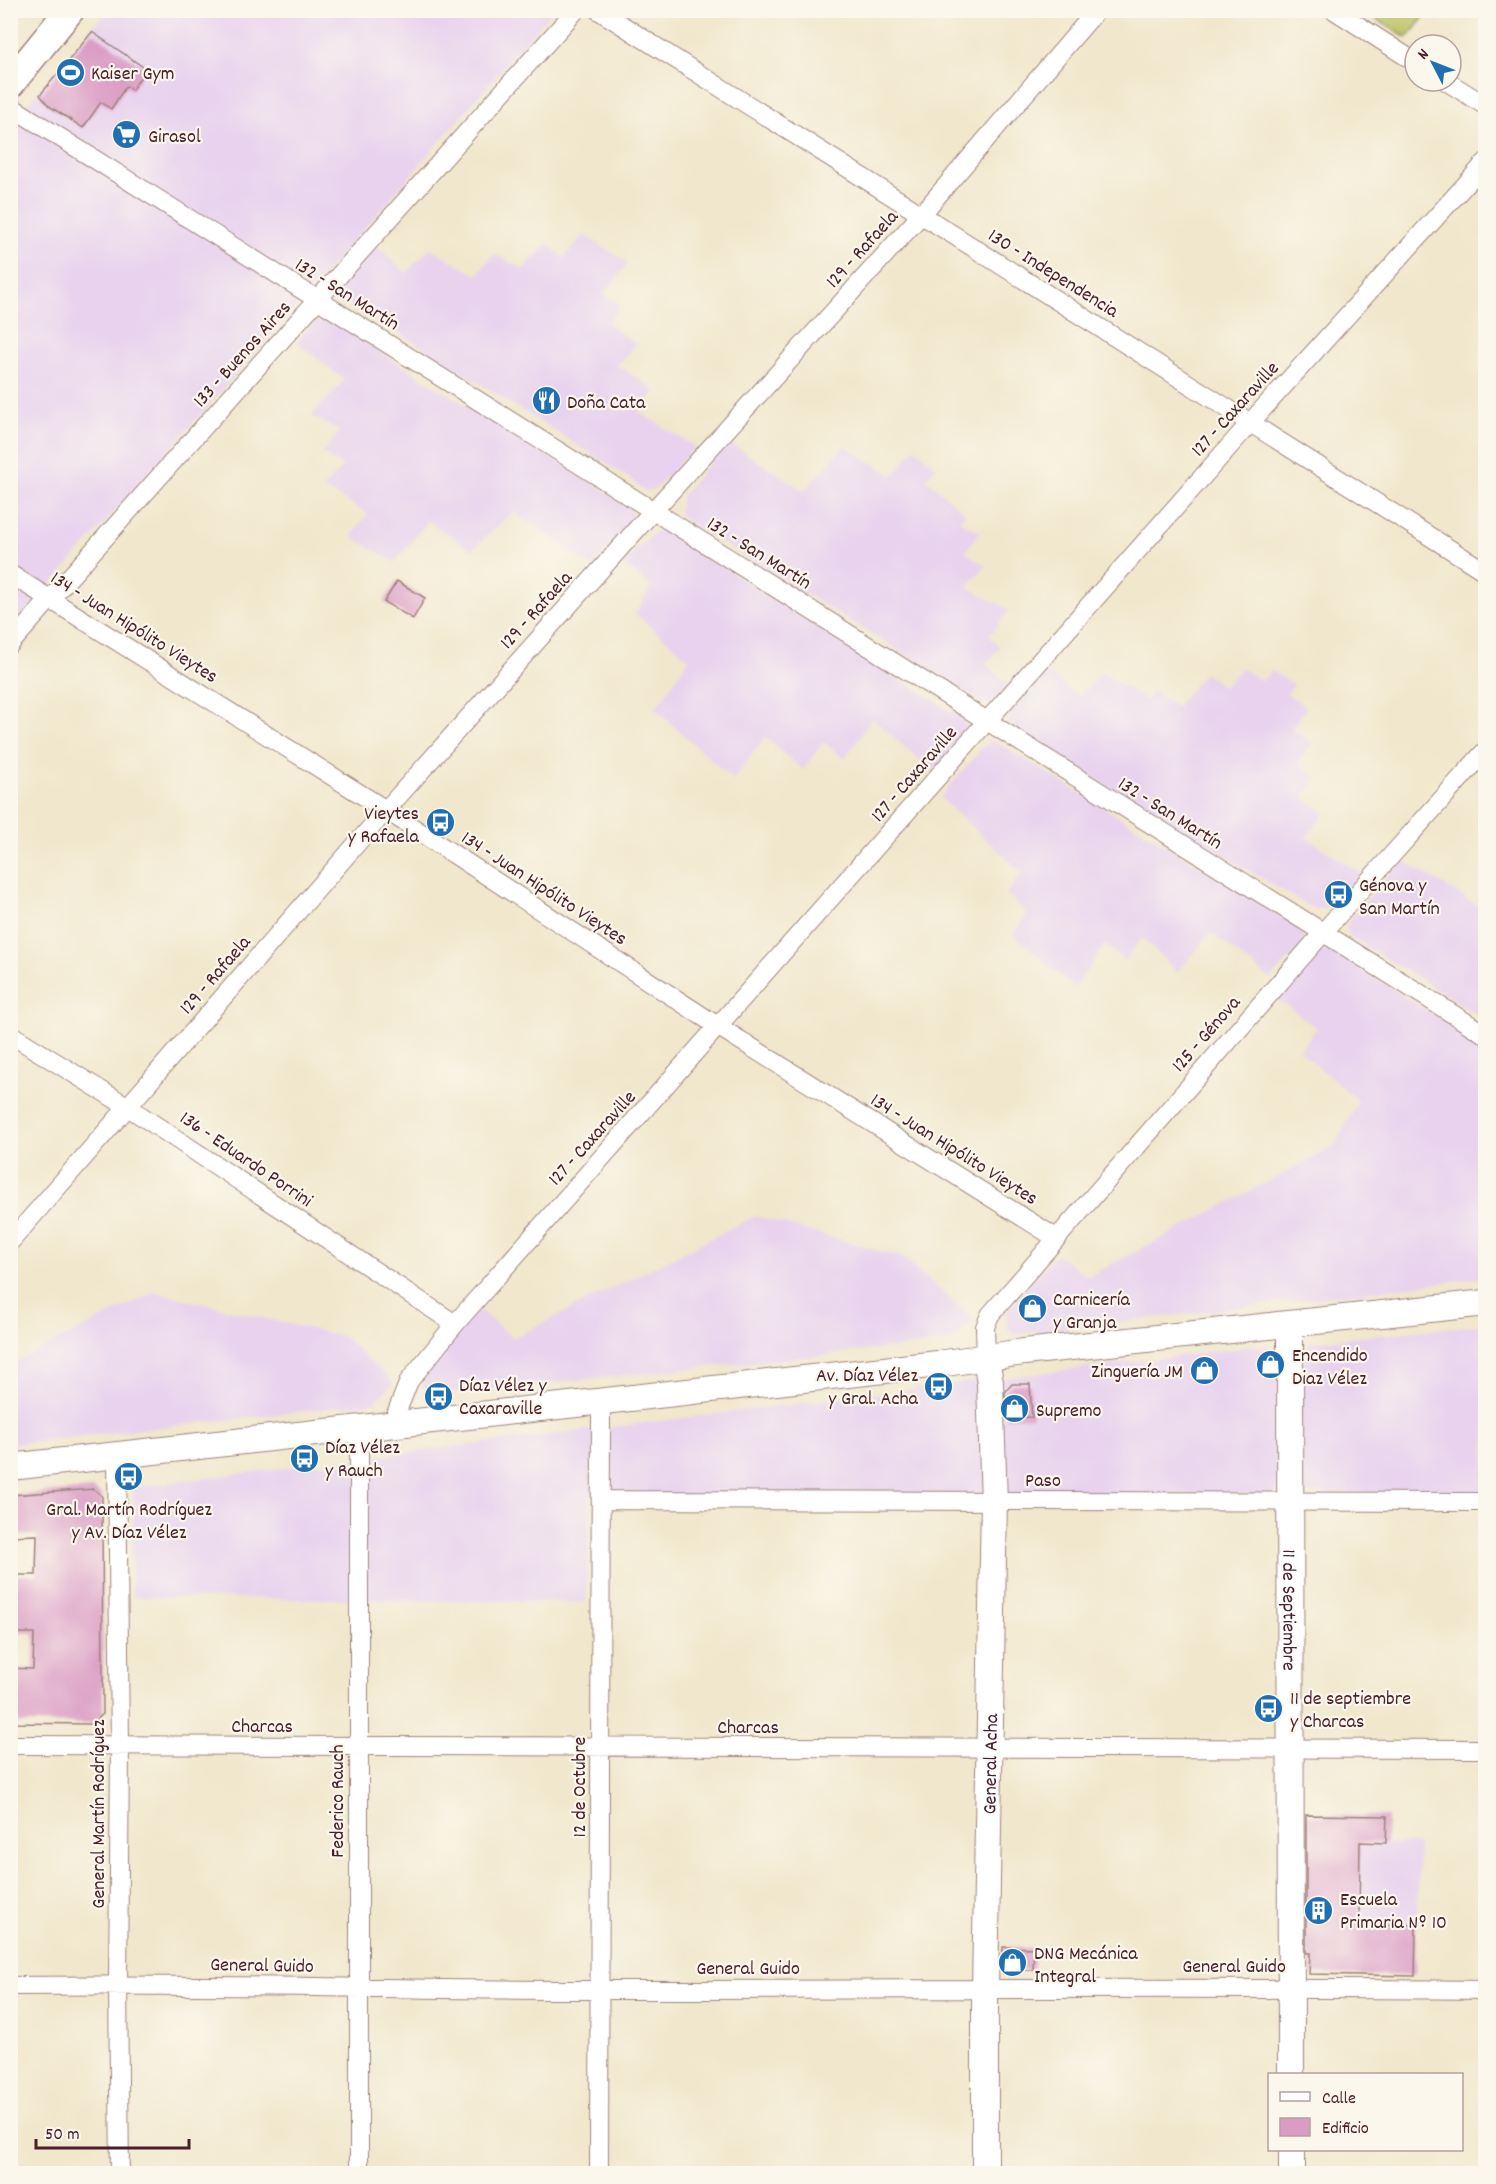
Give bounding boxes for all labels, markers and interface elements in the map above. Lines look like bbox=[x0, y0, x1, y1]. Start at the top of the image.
north arrow bbox=[1403, 33, 1463, 93]
text: N bbox=[1413, 44, 1435, 65]
sports icon: Kaiser Gym bbox=[54, 56, 86, 88]
place label: Kaiser Gym bbox=[91, 61, 174, 89]
supermarket icon: Girasol bbox=[111, 119, 143, 151]
place label: Girasol bbox=[148, 124, 201, 152]
street label: 129 - Rafaela bbox=[820, 204, 906, 295]
street label: 130 - Independencia bbox=[982, 223, 1124, 326]
street label: 132 - San Martín bbox=[289, 252, 404, 339]
street label: 133 - Buenos Aires bbox=[188, 295, 299, 415]
street label: 127 - Caxaraville bbox=[1186, 356, 1287, 464]
restaurant icon: Doña Cata bbox=[530, 385, 562, 417]
place label: Doña Cata bbox=[567, 390, 646, 418]
street label: 132 - San Martín bbox=[701, 511, 816, 598]
street label: 129 - Rafaela bbox=[494, 565, 580, 656]
street label: 134 - Juan Hipólito Vieytes bbox=[44, 566, 223, 691]
street label: 127 - Caxaraville bbox=[865, 720, 965, 829]
street label: 132 - San Martín bbox=[1112, 771, 1227, 858]
place label: Vieytes y Rafaela bbox=[348, 801, 420, 852]
bus stop icon: Vieytes y Rafaela bbox=[424, 807, 456, 839]
street label: 134 - Juan Hipólito Vieytes bbox=[455, 825, 632, 954]
place label: Génova y San Martín bbox=[1359, 873, 1440, 924]
bus stop icon: Génova y San Martín bbox=[1322, 879, 1354, 911]
street label: 129 - Rafaela bbox=[174, 930, 259, 1022]
street label: 125 - Génova bbox=[1166, 990, 1249, 1079]
street label: 127 - Caxaraville bbox=[543, 1085, 644, 1193]
street label: 134 - Juan Hipólito Vieytes bbox=[864, 1088, 1043, 1213]
street label: 136 - Eduardo Porrini bbox=[173, 1105, 318, 1216]
place label: Carnicería y Granja bbox=[1053, 1287, 1131, 1338]
shop icon: Carnicería y Granja bbox=[1016, 1293, 1048, 1325]
place label: Encendido Diaz Vélez bbox=[1292, 1343, 1368, 1394]
shop icon: Encendido Diaz Vélez bbox=[1255, 1349, 1287, 1381]
shop icon: Zinguería JM bbox=[1188, 1354, 1220, 1386]
place label: Zinguería JM bbox=[1091, 1359, 1183, 1387]
place label: Av. Díaz Vélez y Gral. Acha bbox=[816, 1363, 919, 1414]
bus stop icon: Av. Díaz Vélez y Gral. Acha bbox=[923, 1370, 955, 1402]
place label: Díaz Vélez y Caxaraville bbox=[459, 1373, 548, 1424]
bus stop icon: Díaz Vélez y Caxaraville bbox=[422, 1380, 454, 1412]
shop icon: Supremo bbox=[999, 1393, 1031, 1425]
place label: Supremo bbox=[1036, 1398, 1102, 1426]
place label: Díaz Vélez y Rauch bbox=[325, 1435, 400, 1486]
bus stop icon: Díaz Vélez y Rauch bbox=[288, 1442, 320, 1474]
bus stop icon: Gral. Martín Rodríguez y Av. Díaz Vélez bbox=[113, 1461, 145, 1493]
street label: Paso bbox=[1025, 1468, 1061, 1496]
place label: Gral. Martín Rodríguez y Av. Díaz Vélez bbox=[46, 1497, 212, 1548]
street label: 11 de Septiembre bbox=[1273, 1549, 1301, 1671]
place label: 11 de septiembre y Charcas bbox=[1290, 1686, 1411, 1737]
bus stop icon: 11 de septiembre y Charcas bbox=[1253, 1693, 1285, 1725]
street label: General Acha bbox=[977, 1713, 1007, 1815]
street label: Charcas bbox=[231, 1714, 293, 1742]
street label: Charcas bbox=[717, 1715, 779, 1743]
street label: General Martín Rodríguez bbox=[86, 1719, 114, 1909]
street label: 12 de Octubre bbox=[567, 1736, 595, 1837]
street label: Federico Rauch bbox=[325, 1744, 353, 1858]
place label: Escuela Primaria Nº 10 bbox=[1340, 1887, 1447, 1938]
building icon: Escuela Primaria Nº 10 bbox=[1303, 1894, 1335, 1926]
place label: DNG Mecánica Integral bbox=[1034, 1941, 1138, 1992]
shop icon: DNG Mecánica Integral bbox=[997, 1947, 1029, 1979]
street label: General Guido bbox=[210, 1952, 314, 1982]
street label: General Guido bbox=[1182, 1954, 1286, 1982]
street label: General Guido bbox=[696, 1956, 800, 1984]
legend bbox=[1268, 2073, 1463, 2151]
text: Calle bbox=[1322, 2087, 1356, 2112]
scale bar bbox=[36, 2112, 189, 2150]
text: Edificio bbox=[1322, 2117, 1369, 2142]
text: 50 m bbox=[45, 2123, 80, 2148]

